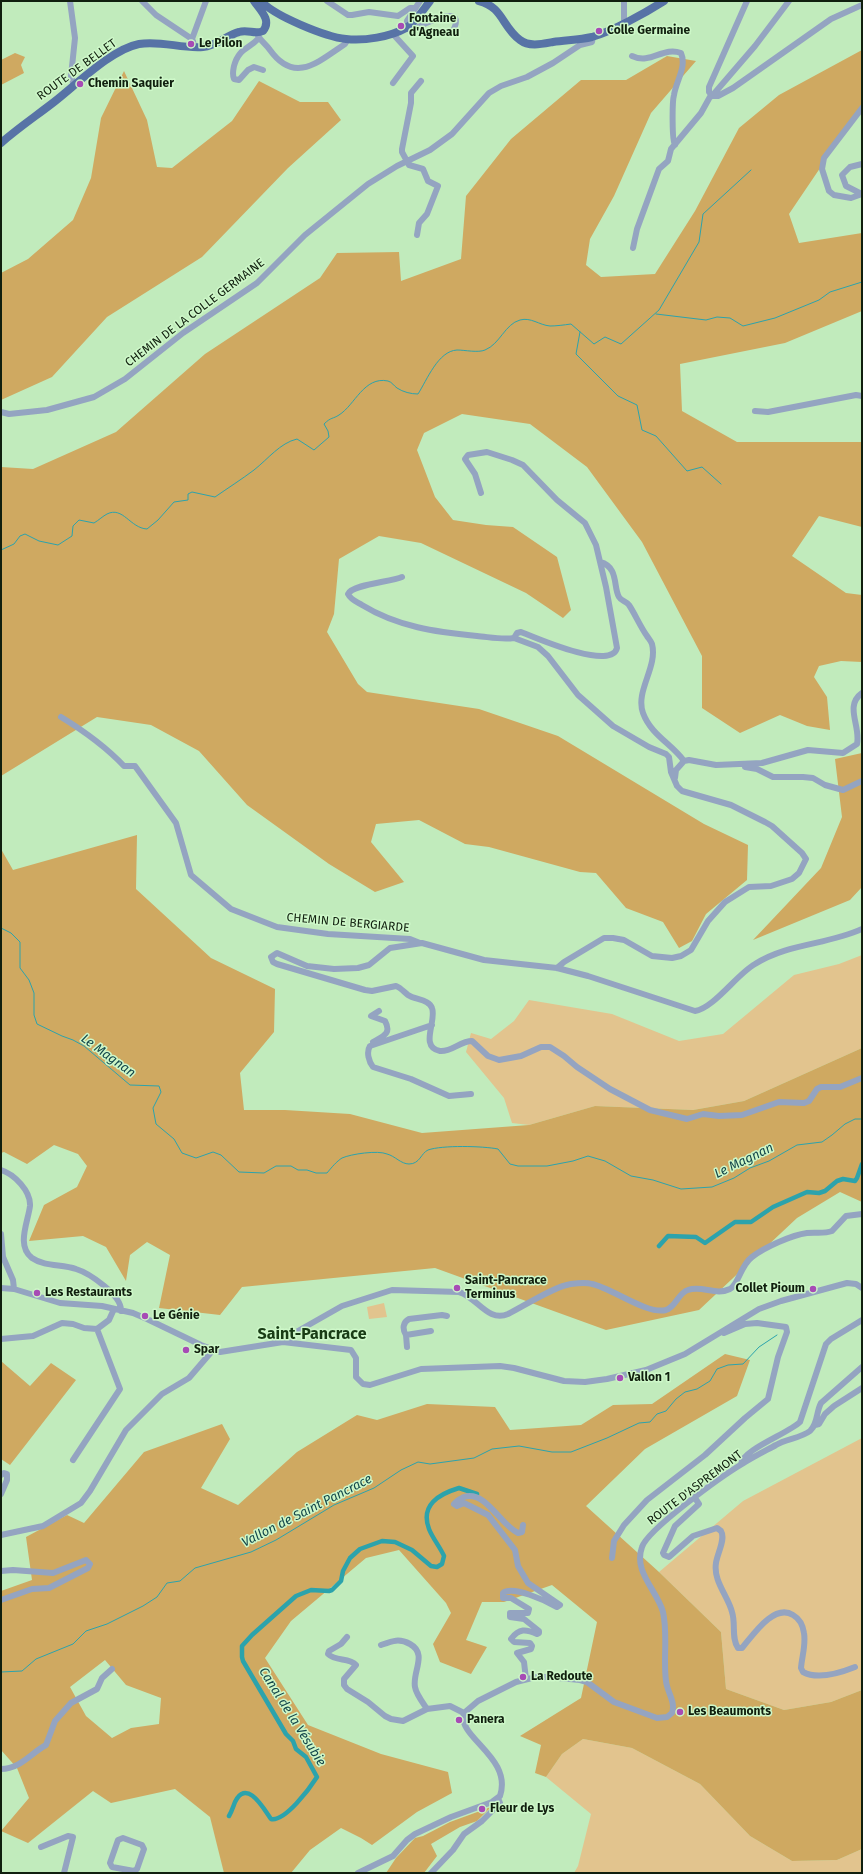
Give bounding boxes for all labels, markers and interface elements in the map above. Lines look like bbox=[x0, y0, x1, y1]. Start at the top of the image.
place label: Fontaine d'Agneau bbox=[409, 12, 459, 40]
marker: Fontaine d'Agneau bbox=[396, 21, 406, 31]
place label: Colle Germaine bbox=[607, 24, 690, 38]
marker: Colle Germaine bbox=[594, 26, 604, 36]
street label: ROUTE DE BELLET bbox=[34, 36, 120, 104]
place label: Le Pilon bbox=[199, 37, 242, 51]
marker: Le Pilon bbox=[186, 39, 196, 49]
place label: Chemin Saquier bbox=[88, 77, 174, 91]
marker: Chemin Saquier bbox=[75, 79, 85, 89]
street label: CHEMIN DE LA COLLE GERMAINE bbox=[122, 256, 268, 370]
street label: CHEMIN DE BERGIARDE bbox=[286, 910, 410, 936]
water label: Le Magnan bbox=[78, 1031, 138, 1081]
water label: Le Magnan bbox=[712, 1140, 776, 1182]
place label: Saint-Pancrace Terminus bbox=[465, 1274, 547, 1302]
place label: Collet Pioum bbox=[736, 1282, 805, 1296]
marker: Saint-Pancrace Terminus bbox=[452, 1283, 462, 1293]
marker: Collet Pioum bbox=[808, 1284, 818, 1294]
place label: Les Restaurants bbox=[45, 1286, 132, 1300]
marker: Les Restaurants bbox=[32, 1288, 42, 1298]
place label: Le Génie bbox=[153, 1309, 200, 1323]
marker: Le Génie bbox=[140, 1311, 150, 1321]
district label: Saint-Pancrace bbox=[258, 1325, 366, 1345]
place label: Spar bbox=[194, 1343, 219, 1357]
marker: Spar bbox=[181, 1345, 191, 1355]
place label: Vallon 1 bbox=[628, 1371, 670, 1385]
marker: Vallon 1 bbox=[615, 1373, 625, 1383]
street label: ROUTE D'ASPREMONT bbox=[645, 1448, 745, 1528]
water label: Vallon de Saint Pancrace bbox=[239, 1471, 375, 1551]
water label: Canal de la Vésubie bbox=[255, 1665, 329, 1769]
place label: La Redoute bbox=[531, 1670, 592, 1684]
marker: La Redoute bbox=[518, 1672, 528, 1682]
place label: Les Beaumonts bbox=[688, 1705, 771, 1719]
marker: Les Beaumonts bbox=[675, 1707, 685, 1717]
place label: Panera bbox=[467, 1713, 505, 1727]
marker: Panera bbox=[454, 1715, 464, 1725]
place label: Fleur de Lys bbox=[490, 1802, 554, 1816]
marker: Fleur de Lys bbox=[477, 1804, 487, 1814]

